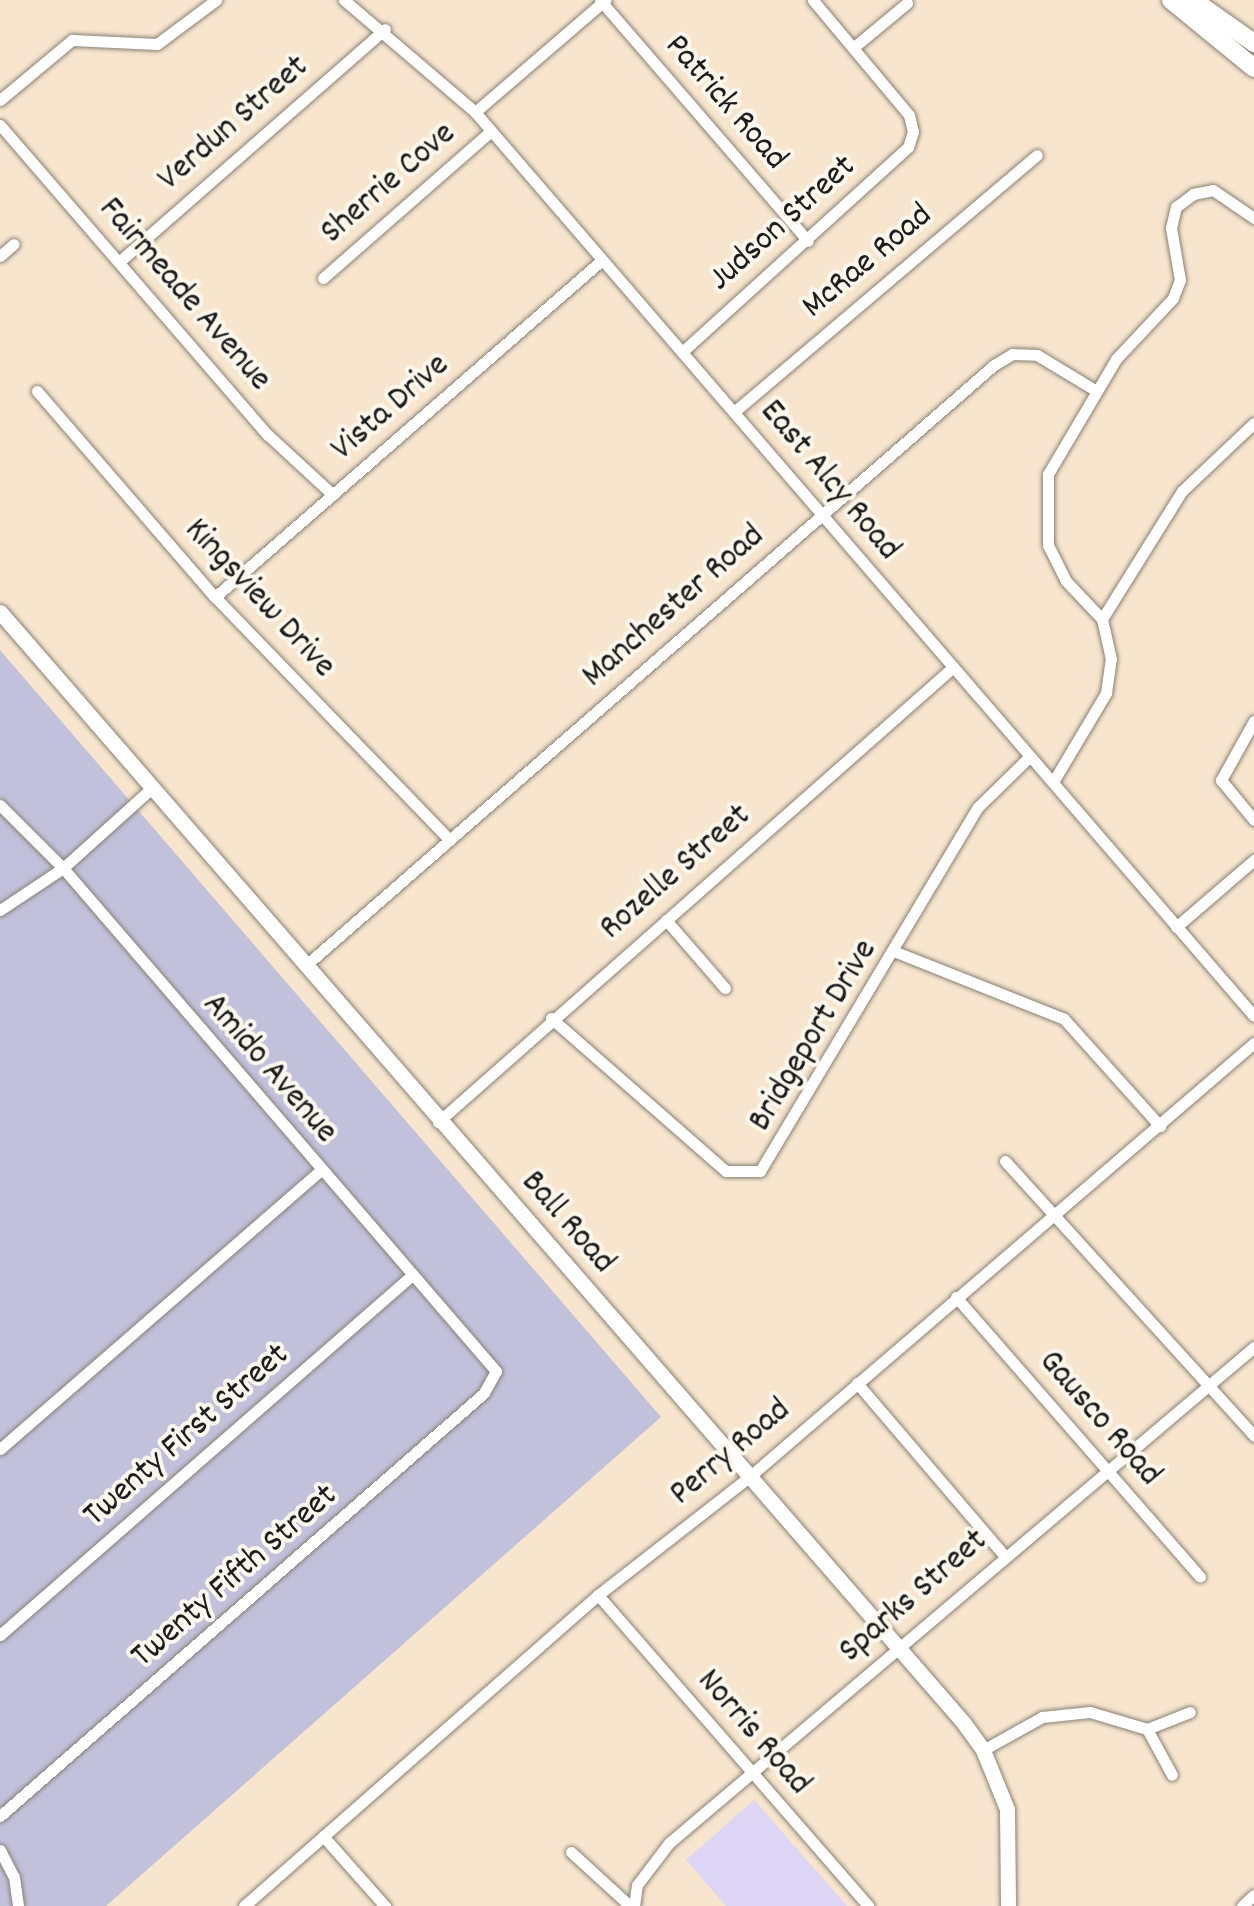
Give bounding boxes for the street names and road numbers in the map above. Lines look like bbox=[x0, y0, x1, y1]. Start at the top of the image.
street label: Patrick Road bbox=[655, 26, 795, 180]
street label: Verdun Street bbox=[150, 47, 318, 201]
street label: Sherrie Cove bbox=[313, 114, 465, 254]
street label: Judson Street bbox=[701, 147, 865, 301]
street label: Fairmeade Avenue bbox=[88, 190, 280, 400]
street label: McRae Road bbox=[794, 195, 942, 329]
street label: Vista Drive bbox=[323, 345, 459, 471]
street label: East Alcy Road bbox=[750, 392, 908, 570]
street label: Kingsview Drive bbox=[174, 510, 344, 688]
street label: Manchester Road bbox=[574, 516, 774, 698]
street label: Rozelle Street bbox=[592, 796, 760, 950]
street label: Bridgeport Drive bbox=[740, 933, 888, 1139]
street label: Amido Avenue bbox=[192, 985, 346, 1153]
street label: Ball Road bbox=[511, 1163, 623, 1283]
street label: Twenty First Street bbox=[76, 1335, 298, 1537]
street label: Gausco Road bbox=[1028, 1342, 1170, 1496]
street label: Perry Road bbox=[662, 1390, 800, 1516]
street label: Twenty Fifth Street bbox=[123, 1476, 347, 1678]
street label: Sparks Street bbox=[831, 1521, 997, 1673]
street label: Norris Road bbox=[687, 1661, 819, 1805]

